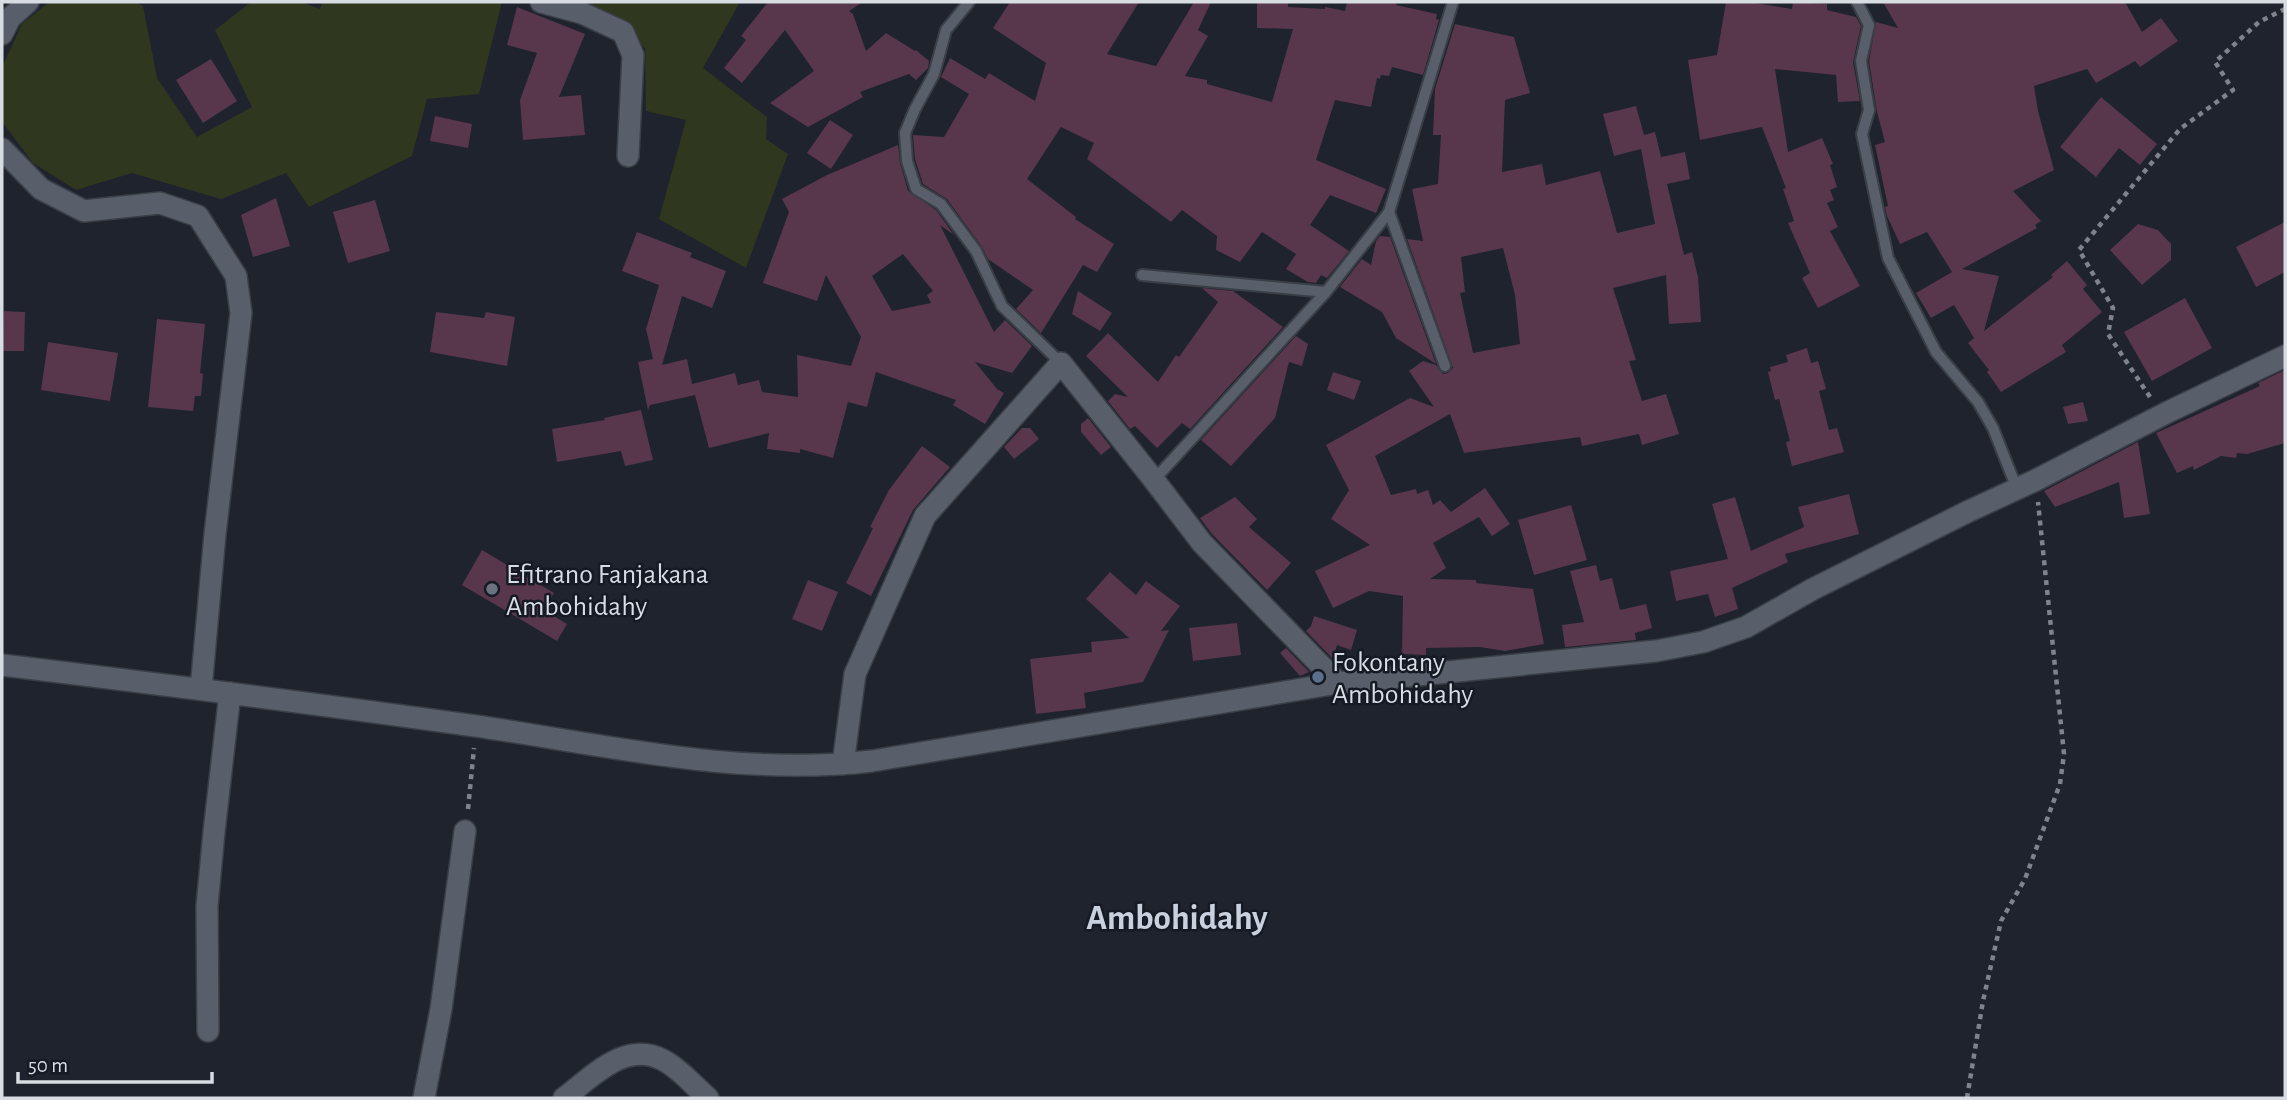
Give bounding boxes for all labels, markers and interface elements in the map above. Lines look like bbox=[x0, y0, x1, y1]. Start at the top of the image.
place label: Efitrano Fanjakana Ambohidahy bbox=[506, 561, 709, 621]
marker: Efitrano Fanjakana Ambohidahy bbox=[484, 581, 500, 597]
place label: Fokontany Ambohidahy bbox=[1332, 649, 1473, 709]
marker: Fokontany Ambohidahy bbox=[1310, 669, 1326, 685]
district label: Ambohidahy bbox=[1086, 901, 1268, 936]
scale bar bbox=[18, 1040, 212, 1084]
text: 50 m bbox=[28, 1055, 68, 1076]

